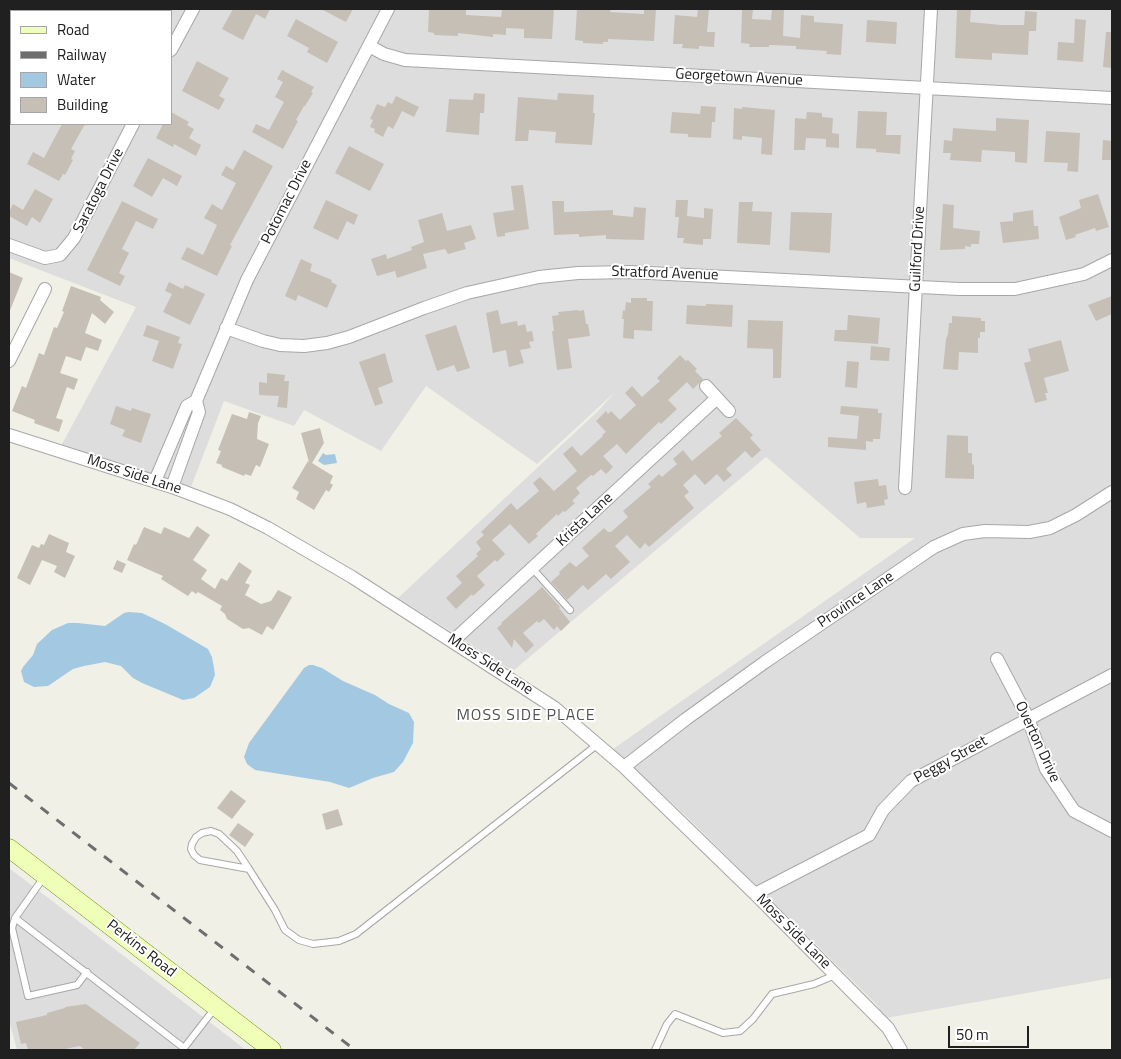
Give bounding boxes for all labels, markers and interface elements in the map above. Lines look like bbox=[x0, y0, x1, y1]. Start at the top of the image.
legend bbox=[10, 10, 172, 125]
text: Road bbox=[57, 18, 89, 41]
text: Railway bbox=[57, 43, 107, 66]
street label: Georgetown Avenue bbox=[675, 66, 803, 90]
text: Water bbox=[57, 68, 96, 91]
text: Building bbox=[57, 93, 108, 116]
street label: Saratoga Drive bbox=[70, 146, 128, 236]
street label: Potomac Drive bbox=[258, 157, 316, 247]
street label: Guilford Drive bbox=[907, 206, 929, 292]
street label: Stratford Avenue bbox=[611, 263, 719, 285]
street label: Moss Side Lane bbox=[84, 451, 184, 499]
street label: Krista Lane bbox=[553, 489, 617, 551]
street label: Province Lane bbox=[815, 568, 897, 632]
street label: Moss Side Lane bbox=[444, 631, 536, 699]
street label: Overton Drive bbox=[1010, 699, 1064, 785]
district label: MOSS SIDE PLACE bbox=[455, 706, 597, 726]
street label: Peggy Street bbox=[911, 732, 991, 788]
street label: Moss Side Lane bbox=[752, 891, 834, 973]
street label: Perkins Road bbox=[103, 916, 179, 982]
scale bar bbox=[951, 1016, 1032, 1048]
text: 50 m bbox=[956, 1023, 989, 1046]

